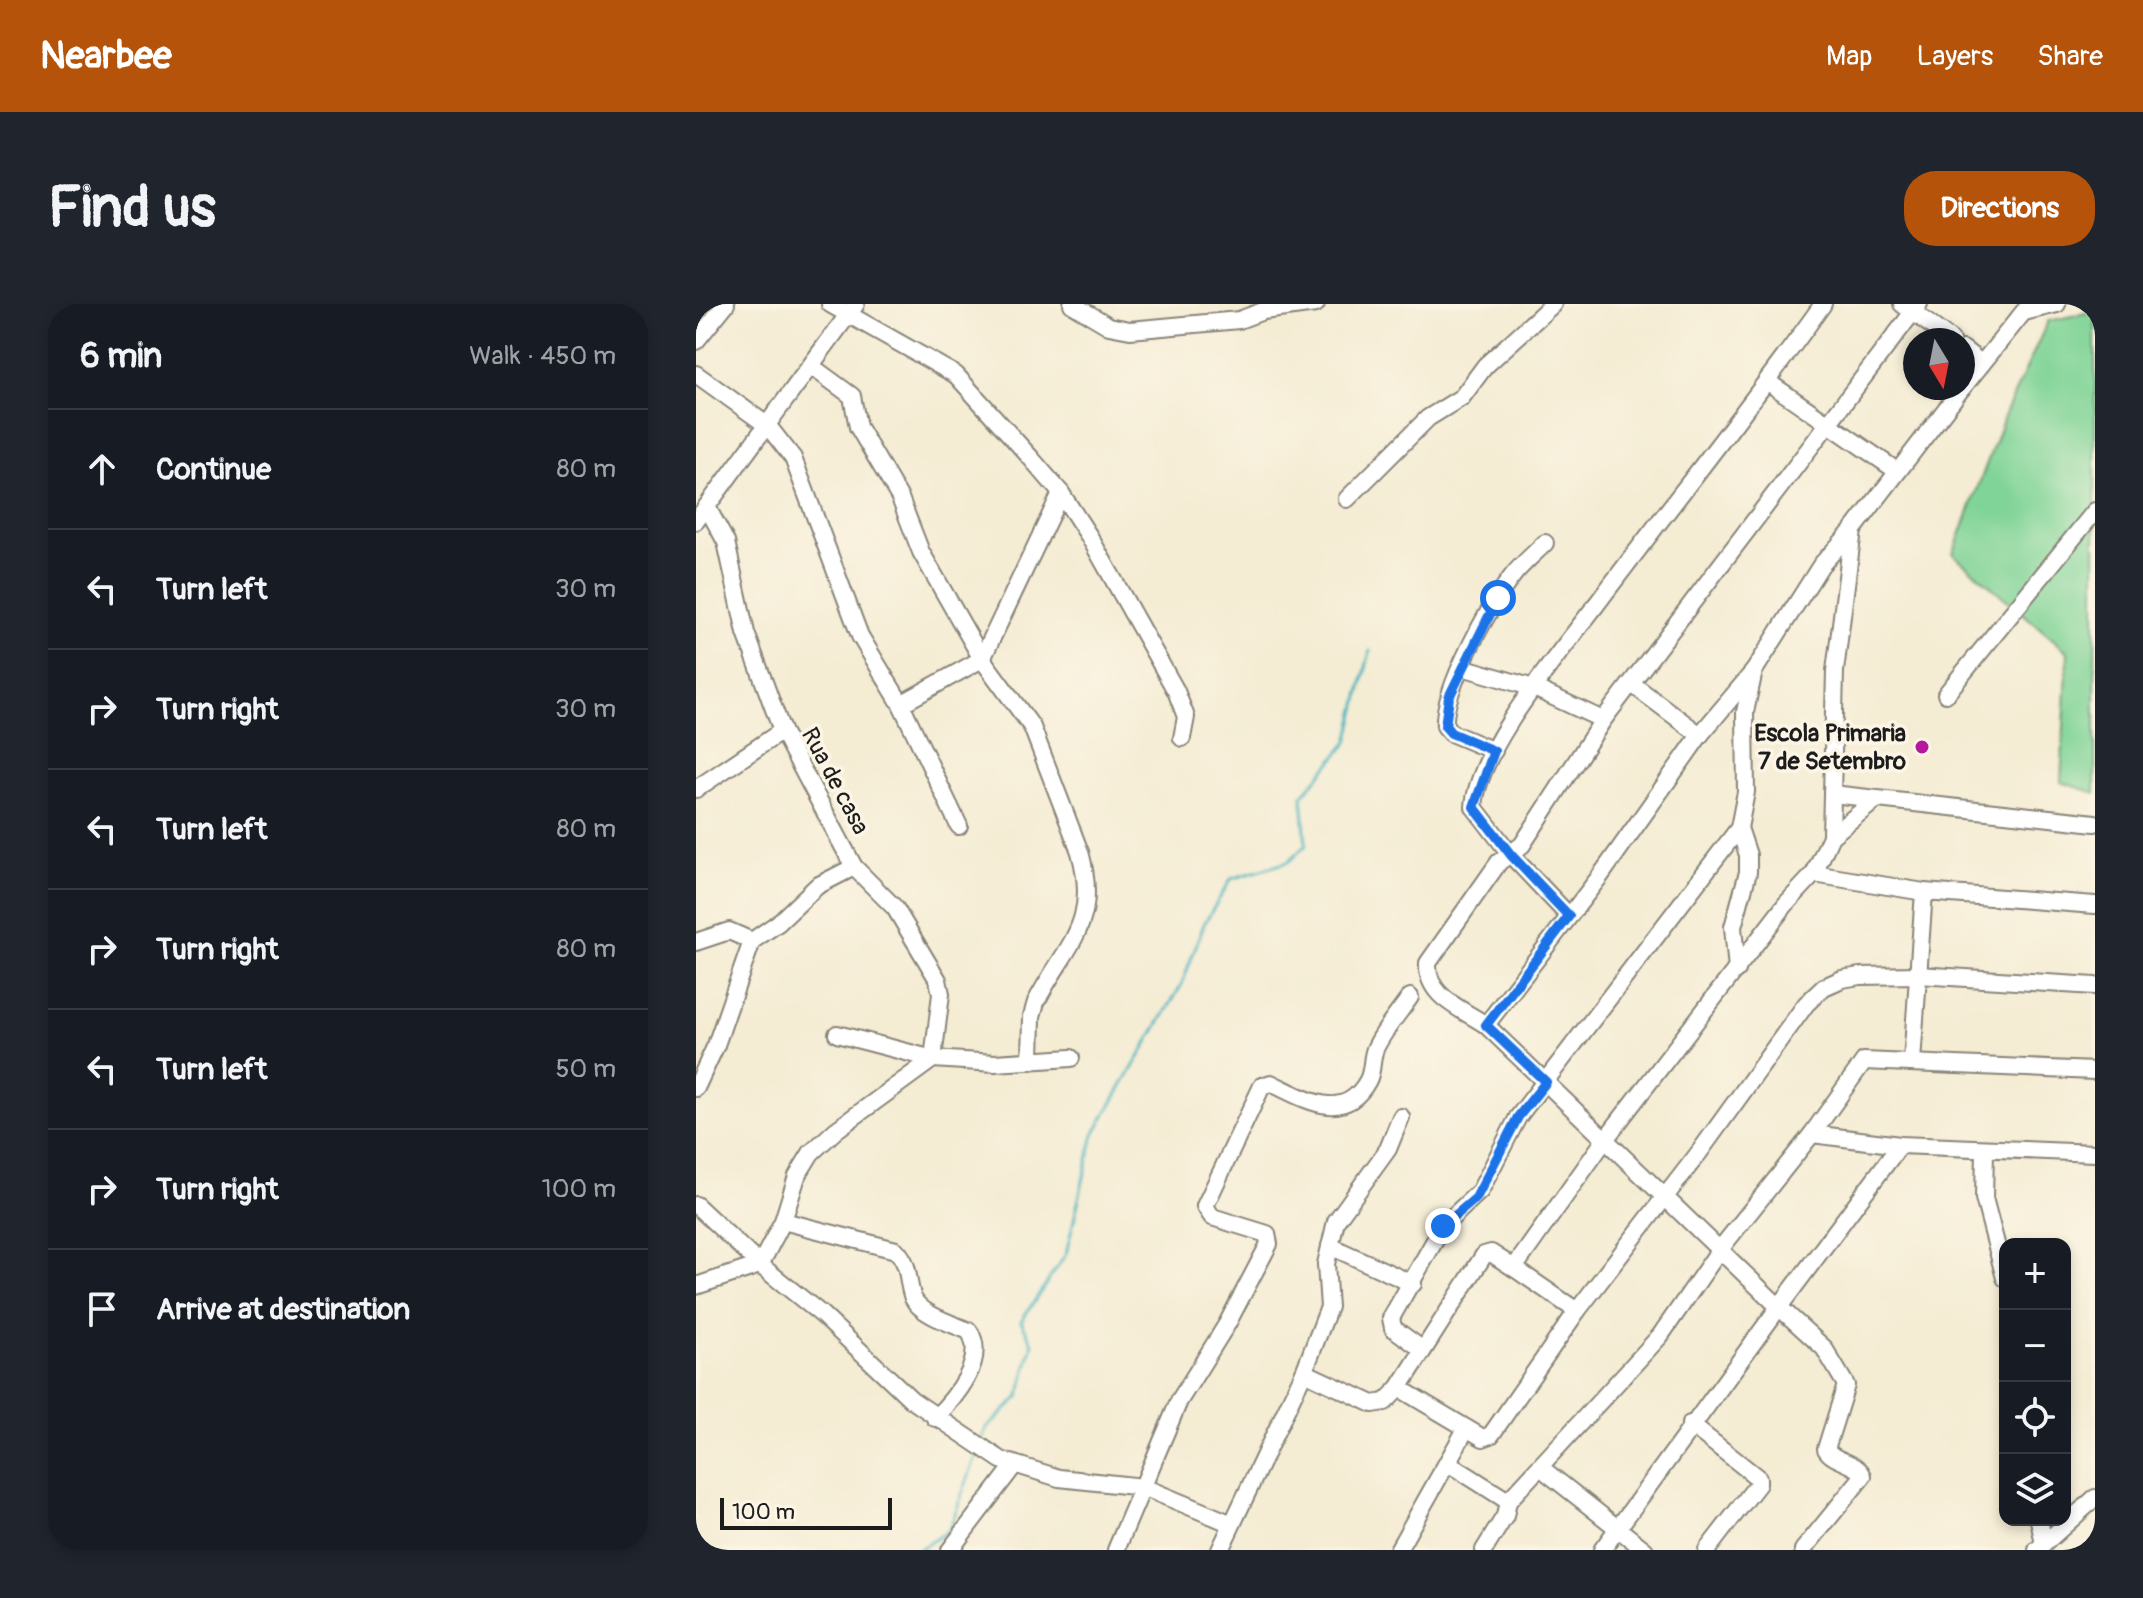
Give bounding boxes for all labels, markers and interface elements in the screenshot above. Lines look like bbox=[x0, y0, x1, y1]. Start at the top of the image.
text: Nearbee bbox=[40, 32, 172, 80]
text: Map bbox=[1826, 39, 1872, 74]
text: Layers bbox=[1916, 39, 1993, 74]
text: Share bbox=[2037, 39, 2103, 74]
button: Directions bbox=[1904, 171, 2095, 246]
text: Find us bbox=[48, 174, 216, 243]
north arrow bbox=[1903, 328, 1975, 400]
text: 6 min bbox=[80, 335, 162, 378]
text: Walk · 450 m bbox=[469, 340, 616, 372]
icon: ahead bbox=[80, 447, 124, 491]
text: Continue bbox=[156, 451, 271, 488]
text: 80 m bbox=[556, 453, 616, 485]
icon: left bbox=[80, 567, 124, 611]
text: Turn left bbox=[156, 571, 267, 608]
text: 30 m bbox=[555, 573, 616, 605]
route start bbox=[1480, 580, 1516, 616]
icon: right bbox=[80, 687, 124, 731]
text: Turn right bbox=[156, 691, 279, 728]
text: 30 m bbox=[555, 693, 616, 725]
place label: Escola Primaria 7 de Setembro bbox=[1754, 719, 1906, 776]
street label: Rua de casa bbox=[795, 723, 875, 839]
marker: Escola Primaria 7 de Setembro bbox=[1913, 738, 1931, 756]
icon: left bbox=[80, 807, 124, 851]
text: Turn left bbox=[156, 811, 267, 848]
text: 80 m bbox=[556, 813, 616, 845]
icon: right bbox=[80, 927, 124, 971]
text: Turn right bbox=[156, 931, 279, 968]
text: 80 m bbox=[556, 933, 616, 965]
icon: left bbox=[80, 1047, 124, 1091]
text: Turn left bbox=[156, 1051, 267, 1088]
text: 50 m bbox=[555, 1053, 616, 1085]
icon: right bbox=[80, 1167, 124, 1211]
text: Turn right bbox=[156, 1171, 279, 1208]
text: 100 m bbox=[542, 1173, 616, 1205]
route end bbox=[1425, 1208, 1461, 1244]
map controls bbox=[1999, 1238, 2071, 1526]
button: + bbox=[1999, 1238, 2071, 1310]
icon: arrive bbox=[80, 1287, 124, 1331]
text: Arrive at destination bbox=[156, 1291, 410, 1328]
button: − bbox=[1999, 1310, 2071, 1382]
button: locate bbox=[1999, 1382, 2071, 1454]
button: layers bbox=[1999, 1454, 2071, 1526]
scale bar bbox=[720, 1494, 892, 1530]
text: 100 m bbox=[732, 1498, 795, 1526]

